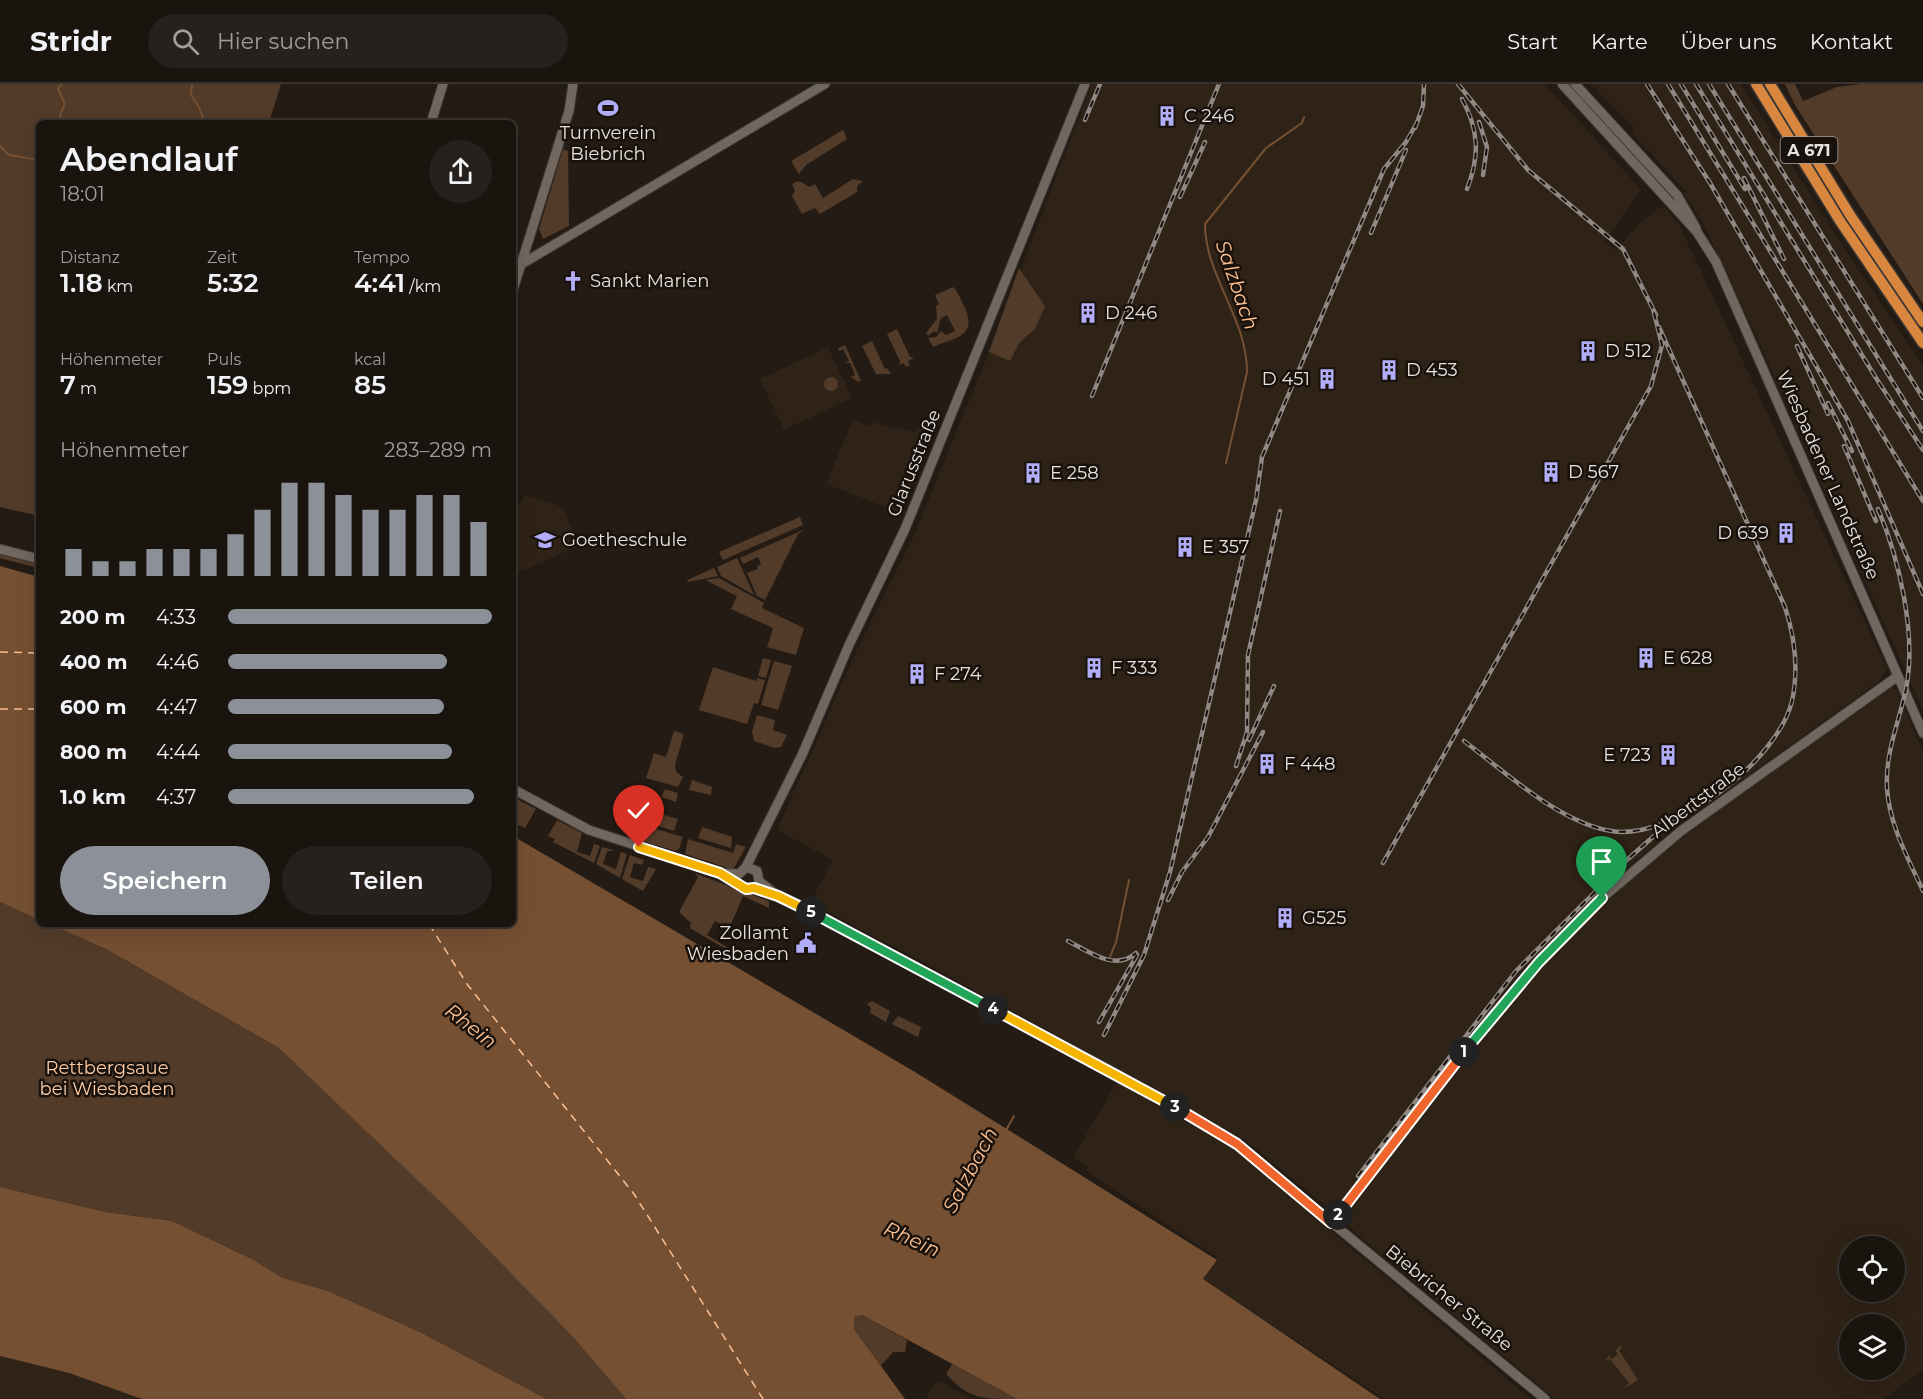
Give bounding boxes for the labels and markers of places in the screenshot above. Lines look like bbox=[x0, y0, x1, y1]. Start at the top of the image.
sports icon: Turnverein Biebrich bbox=[596, 96, 620, 120]
building icon: C 246 bbox=[1155, 104, 1179, 128]
place label: C 246 bbox=[1184, 105, 1234, 127]
place label: Turnverein Biebrich bbox=[560, 122, 656, 165]
church icon: Sankt Marien bbox=[561, 269, 585, 293]
place label: Sankt Marien bbox=[590, 270, 709, 292]
building icon: D 246 bbox=[1076, 301, 1100, 325]
place label: D 246 bbox=[1105, 302, 1157, 324]
building icon: D 512 bbox=[1576, 339, 1600, 363]
place label: D 512 bbox=[1605, 340, 1652, 362]
building icon: D 453 bbox=[1377, 358, 1401, 382]
place label: D 453 bbox=[1406, 359, 1458, 381]
building icon: D 451 bbox=[1315, 367, 1339, 391]
place label: D 451 bbox=[1262, 368, 1310, 390]
building icon: D 567 bbox=[1539, 460, 1563, 484]
building icon: E 258 bbox=[1021, 461, 1045, 485]
place label: D 567 bbox=[1568, 461, 1619, 483]
place label: E 258 bbox=[1050, 462, 1099, 484]
building icon: D 639 bbox=[1774, 521, 1798, 545]
place label: D 639 bbox=[1717, 522, 1769, 544]
school or university icon: Goetheschule bbox=[533, 528, 557, 552]
place label: Goetheschule bbox=[562, 529, 687, 551]
building icon: E 357 bbox=[1173, 535, 1197, 559]
place label: E 357 bbox=[1202, 536, 1249, 558]
building icon: E 628 bbox=[1634, 646, 1658, 670]
place label: E 628 bbox=[1663, 647, 1712, 669]
building icon: F 333 bbox=[1082, 656, 1106, 680]
place label: F 333 bbox=[1111, 657, 1157, 679]
building icon: F 274 bbox=[905, 662, 929, 686]
place label: F 274 bbox=[934, 663, 982, 685]
building icon: E 723 bbox=[1656, 743, 1680, 767]
place label: E 723 bbox=[1603, 744, 1651, 766]
building icon: F 448 bbox=[1255, 752, 1279, 776]
place label: F 448 bbox=[1284, 753, 1336, 775]
pin bbox=[613, 785, 664, 847]
pin bbox=[1576, 836, 1627, 898]
pin: 5 bbox=[796, 897, 826, 927]
building icon: G525 bbox=[1273, 906, 1297, 930]
place label: G525 bbox=[1302, 907, 1346, 929]
place label: Zollamt Wiesbaden bbox=[687, 922, 789, 965]
public building icon: Zollamt Wiesbaden bbox=[794, 931, 818, 955]
pin: 4 bbox=[978, 994, 1008, 1024]
pin: 1 bbox=[1449, 1037, 1479, 1067]
pin: 3 bbox=[1160, 1092, 1190, 1122]
pin: 2 bbox=[1323, 1200, 1353, 1230]

